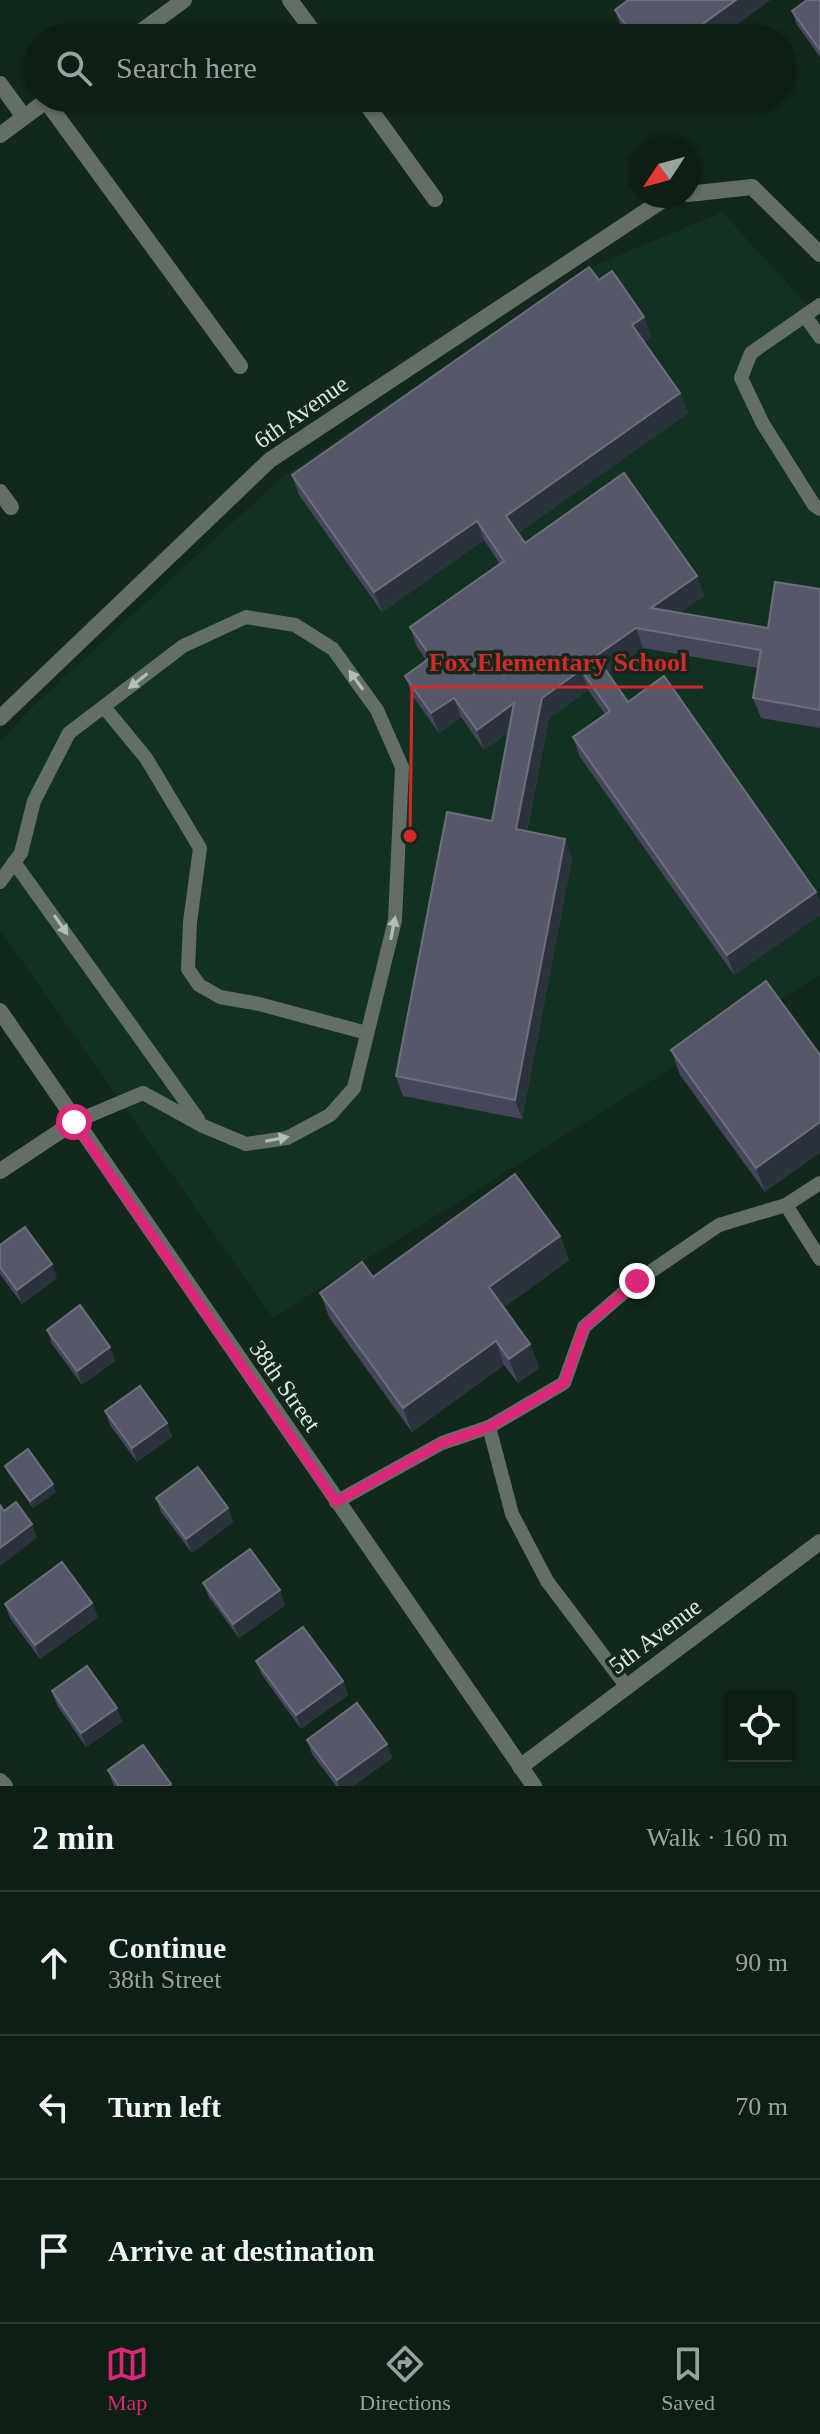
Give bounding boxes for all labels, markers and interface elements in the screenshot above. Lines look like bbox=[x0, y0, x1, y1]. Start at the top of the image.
search box bbox=[24, 24, 796, 112]
icon: search bbox=[52, 46, 96, 90]
text: Search here bbox=[116, 51, 257, 84]
north arrow bbox=[628, 136, 700, 208]
street label: 6th Avenue bbox=[249, 370, 353, 454]
callout: Fox Elementary School bbox=[412, 637, 703, 687]
text: Fox Elementary School bbox=[429, 648, 687, 677]
one-way arrow bbox=[349, 670, 364, 691]
one-way arrow bbox=[128, 672, 148, 689]
one-way arrow bbox=[53, 914, 68, 935]
one-way arrow bbox=[387, 915, 400, 940]
route start bbox=[56, 1104, 92, 1140]
one-way arrow bbox=[264, 1132, 289, 1144]
route end bbox=[619, 1263, 655, 1299]
street label: 38th Street bbox=[244, 1336, 326, 1437]
street label: 5th Avenue bbox=[604, 1593, 706, 1679]
map controls bbox=[724, 1690, 796, 1762]
button: locate bbox=[724, 1690, 796, 1762]
text: 2 min bbox=[32, 1819, 114, 1856]
text: Walk · 160 m bbox=[646, 1823, 788, 1852]
text: Continue bbox=[108, 1931, 226, 1964]
icon: ahead bbox=[32, 1941, 76, 1985]
text: 90 m bbox=[735, 1948, 788, 1977]
text: 38th Street bbox=[108, 1965, 221, 1994]
icon: left bbox=[32, 2085, 76, 2129]
text: Turn left bbox=[108, 2090, 221, 2123]
text: 70 m bbox=[735, 2092, 788, 2121]
icon: arrive bbox=[32, 2229, 76, 2273]
text: Arrive at destination bbox=[108, 2234, 375, 2267]
tab: Map bbox=[105, 2342, 149, 2416]
tab: Directions bbox=[359, 2342, 451, 2416]
tab: Saved bbox=[661, 2342, 715, 2416]

